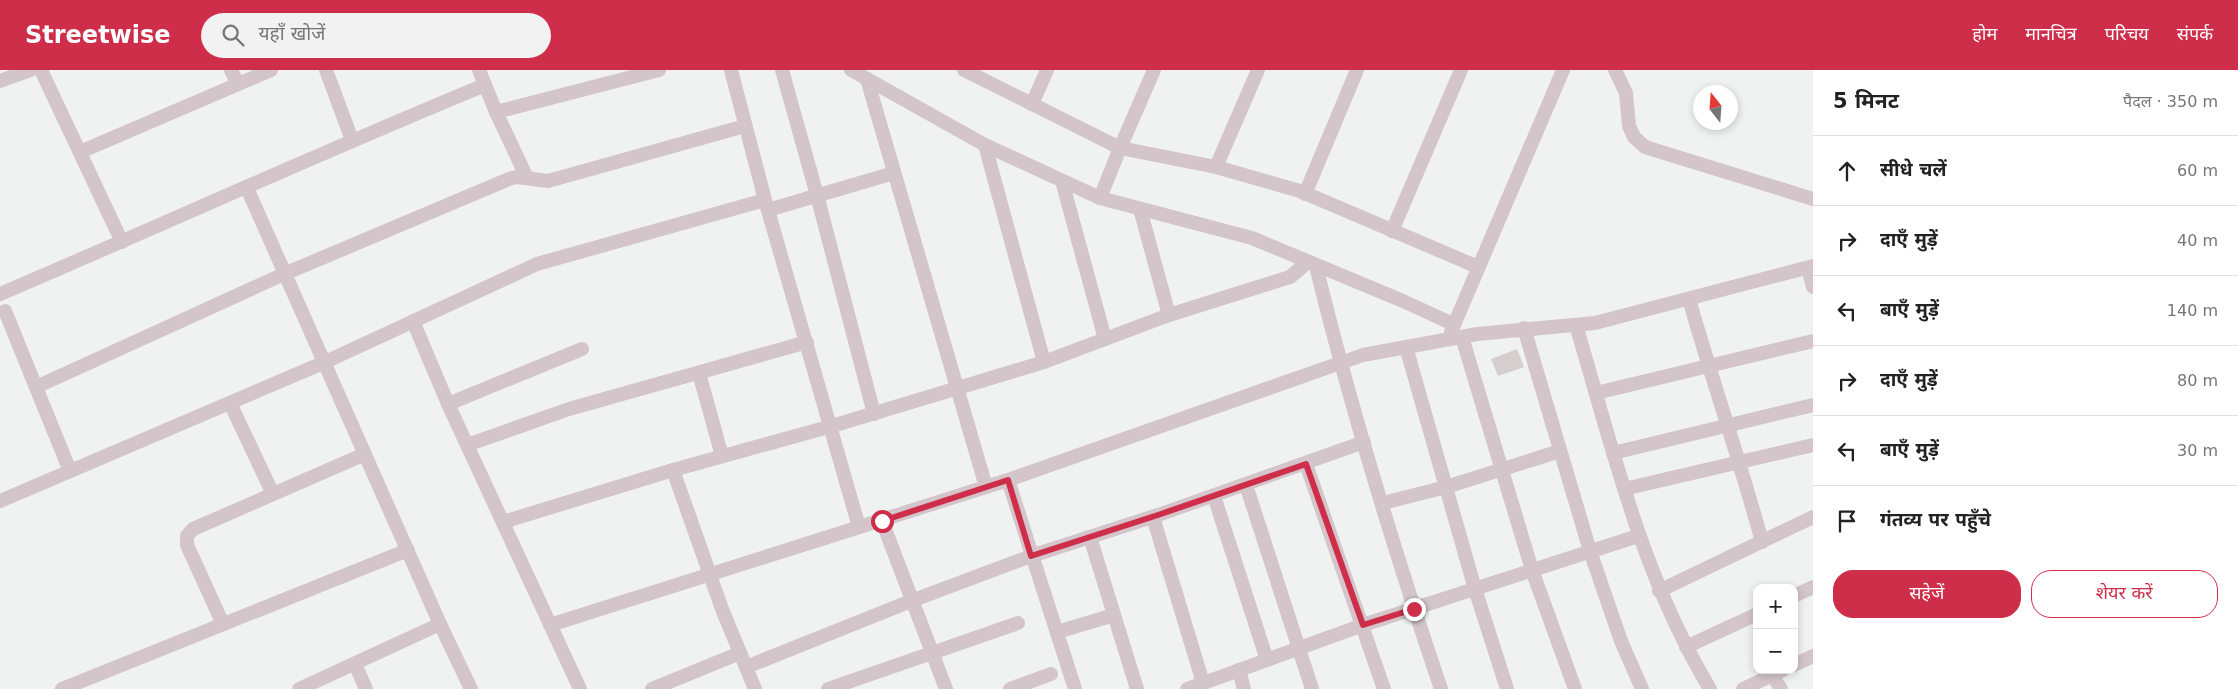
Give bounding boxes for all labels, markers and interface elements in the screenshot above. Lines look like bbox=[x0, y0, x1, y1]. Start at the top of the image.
search box bbox=[201, 13, 551, 58]
text: Streetwise bbox=[25, 21, 171, 49]
icon: search bbox=[219, 21, 247, 49]
text: यहाँ खोजें bbox=[259, 22, 325, 44]
text: होम bbox=[1972, 23, 1997, 44]
text: मानचित्र bbox=[2025, 23, 2077, 44]
text: परिचय bbox=[2105, 23, 2149, 44]
text: संपर्क bbox=[2177, 23, 2213, 44]
north arrow bbox=[1693, 85, 1738, 130]
text: 5 मिनट bbox=[1833, 89, 1899, 113]
text: पैदल · 350 m bbox=[2123, 92, 2218, 111]
icon: ahead bbox=[1833, 157, 1861, 185]
text: सीधे चलें bbox=[1880, 158, 1947, 180]
text: 60 m bbox=[2177, 161, 2218, 180]
icon: right bbox=[1833, 227, 1861, 255]
text: दाएँ मुड़ें bbox=[1880, 228, 1938, 250]
text: 40 m bbox=[2177, 231, 2218, 250]
icon: left bbox=[1833, 297, 1861, 325]
text: बाएँ मुड़ें bbox=[1880, 298, 1939, 320]
text: 140 m bbox=[2167, 301, 2218, 320]
icon: right bbox=[1833, 367, 1861, 395]
text: दाएँ मुड़ें bbox=[1880, 368, 1938, 390]
text: 80 m bbox=[2177, 371, 2218, 390]
icon: left bbox=[1833, 437, 1861, 465]
text: बाएँ मुड़ें bbox=[1880, 438, 1939, 460]
text: 30 m bbox=[2177, 441, 2218, 460]
icon: arrive bbox=[1833, 507, 1861, 535]
text: गंतव्य पर पहुँचे bbox=[1880, 508, 1991, 530]
route start bbox=[871, 510, 894, 533]
button: सहेजें bbox=[1833, 570, 2021, 618]
button: शेयर करें bbox=[2031, 570, 2218, 618]
map controls bbox=[1753, 584, 1798, 674]
button: + bbox=[1753, 584, 1798, 629]
route end bbox=[1403, 598, 1426, 621]
button: − bbox=[1753, 629, 1798, 674]

